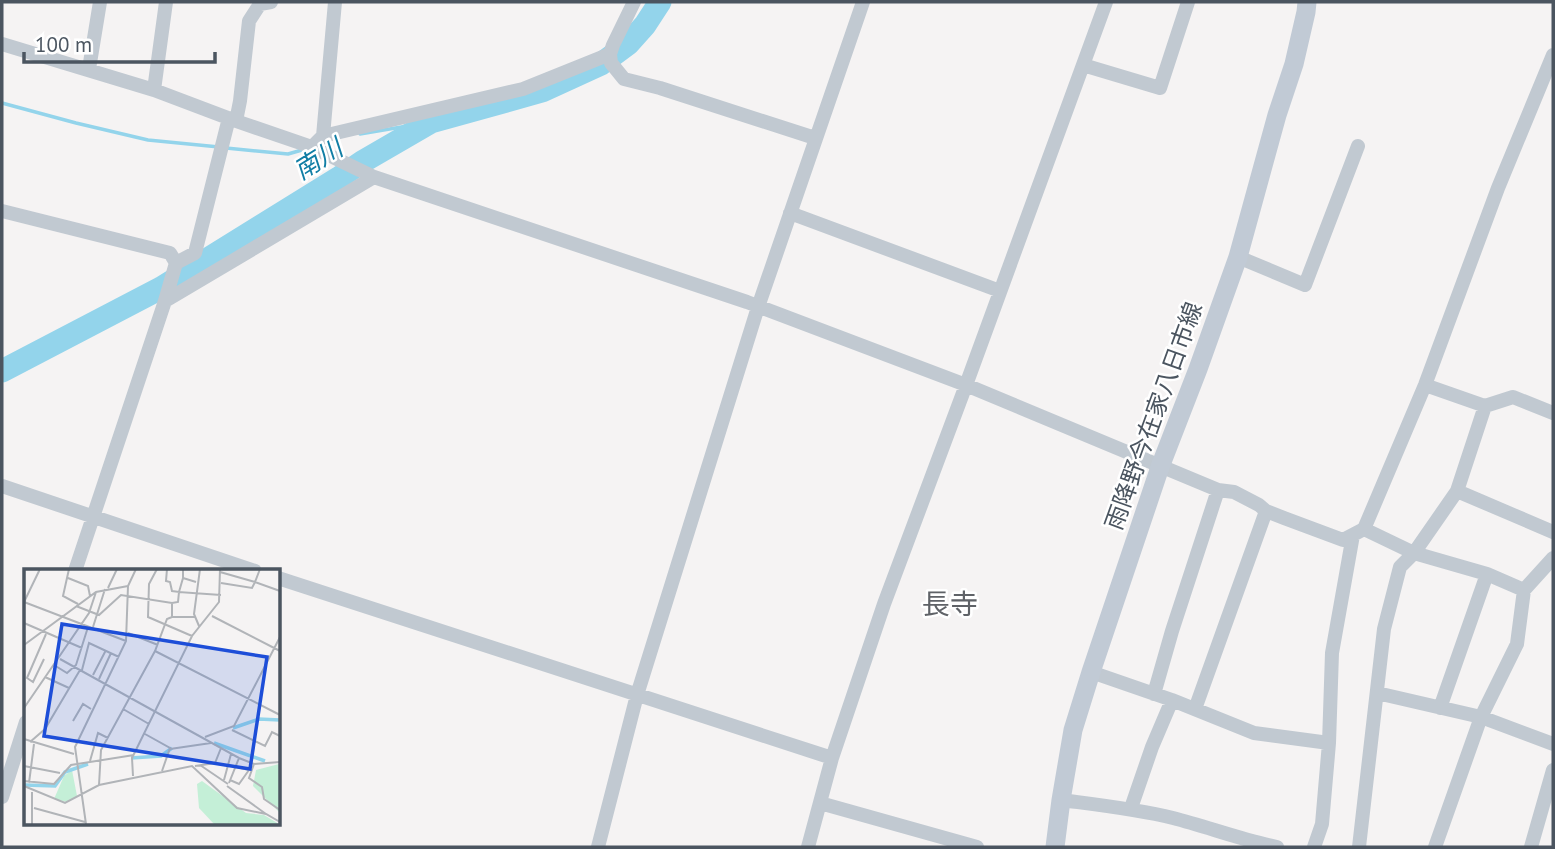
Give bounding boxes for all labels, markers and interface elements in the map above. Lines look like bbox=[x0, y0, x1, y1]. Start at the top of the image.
scale bar bbox=[24, 21, 215, 65]
text: 100 m bbox=[35, 31, 92, 58]
water label: 南川 bbox=[287, 129, 351, 186]
street label: 雨降野今在家八日市線 bbox=[1098, 298, 1209, 534]
inset map bbox=[24, 569, 280, 824]
district label: 長寺 bbox=[922, 585, 978, 622]

